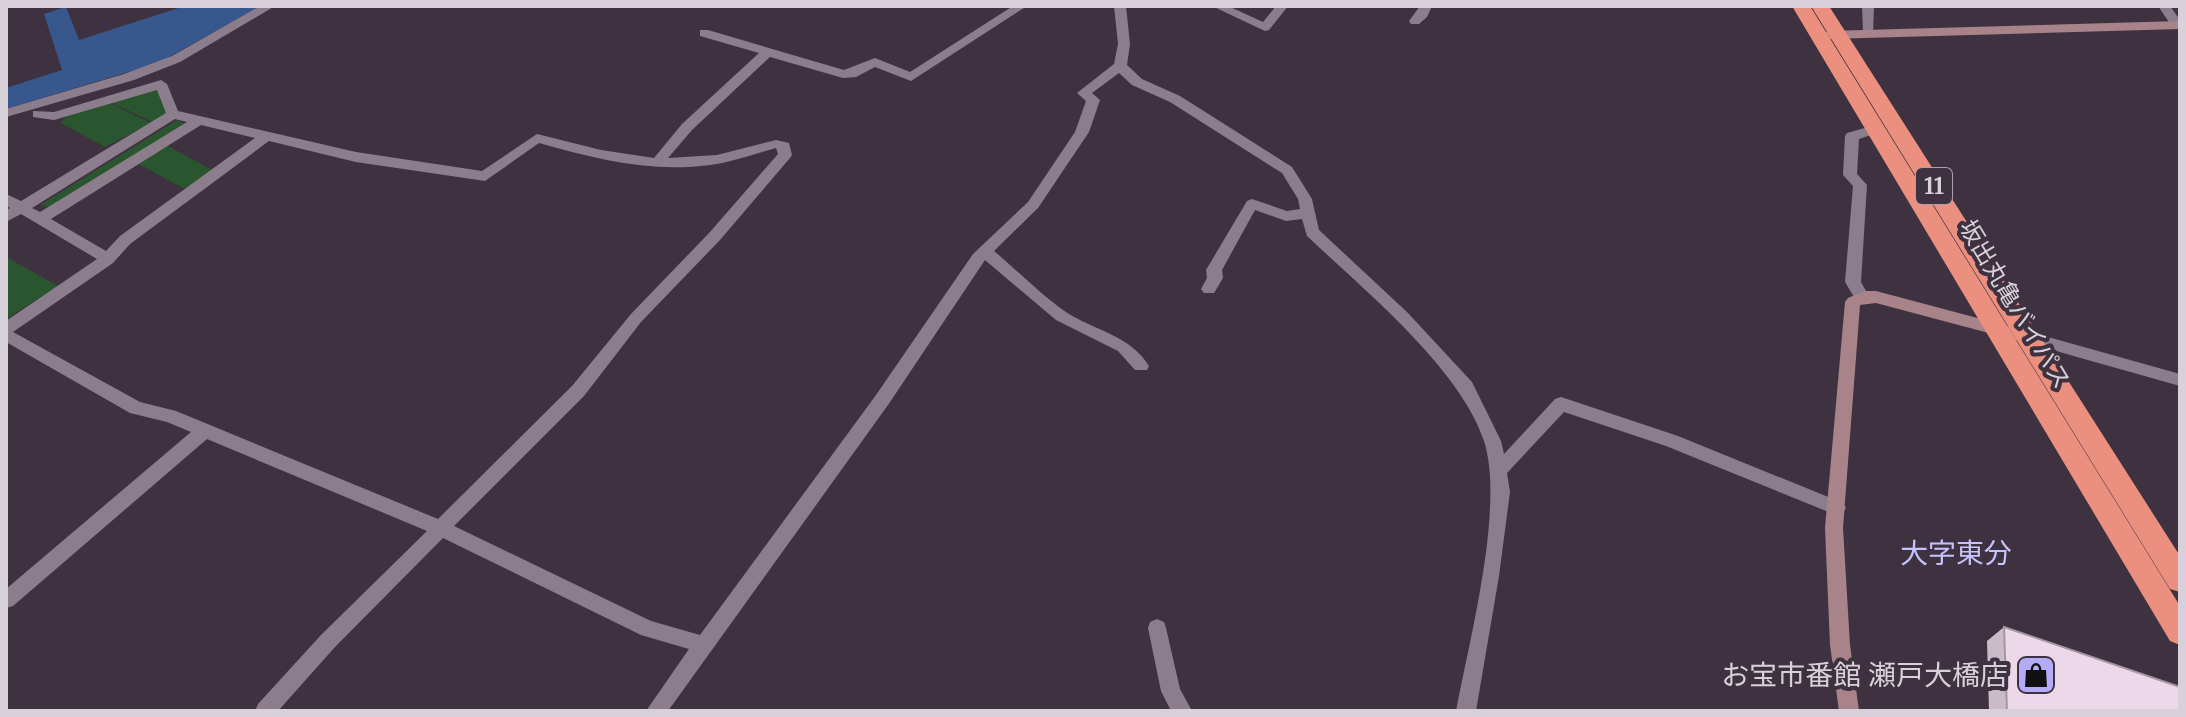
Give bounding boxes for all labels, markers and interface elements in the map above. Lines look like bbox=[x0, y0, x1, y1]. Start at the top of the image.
road number: 11 bbox=[1916, 168, 1952, 204]
street label: 坂出丸亀バイパス bbox=[1952, 214, 2078, 394]
district label: 大字東分 bbox=[1900, 535, 2012, 571]
shop icon: お宝市番館 瀬戸大橋店 bbox=[2015, 654, 2057, 696]
place label: お宝市番館 瀬戸大橋店 bbox=[1721, 657, 2008, 693]

